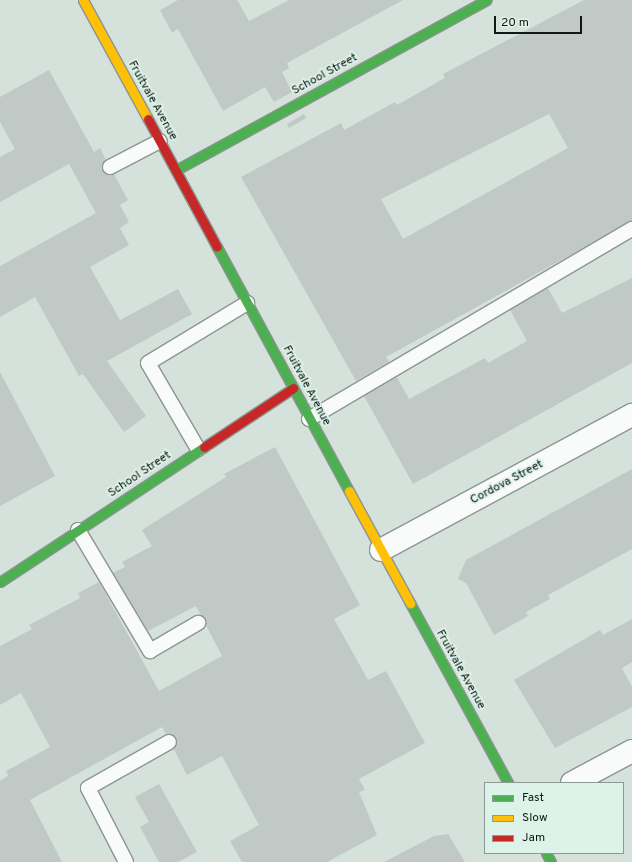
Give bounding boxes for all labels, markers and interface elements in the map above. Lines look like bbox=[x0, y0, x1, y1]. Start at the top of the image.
scale bar bbox=[496, 8, 584, 34]
text: 20 m bbox=[501, 15, 529, 31]
street label: School Street bbox=[290, 51, 360, 99]
street label: Fruitvale Avenue bbox=[124, 58, 180, 144]
street label: Fruitvale Avenue bbox=[279, 343, 333, 429]
street label: School Street bbox=[106, 449, 174, 501]
street label: Cordova Street bbox=[468, 458, 546, 508]
street label: Fruitvale Avenue bbox=[432, 627, 488, 713]
legend bbox=[484, 782, 624, 854]
text: Fast bbox=[522, 790, 544, 806]
text: Slow bbox=[522, 810, 548, 826]
text: Jam bbox=[522, 830, 545, 846]

